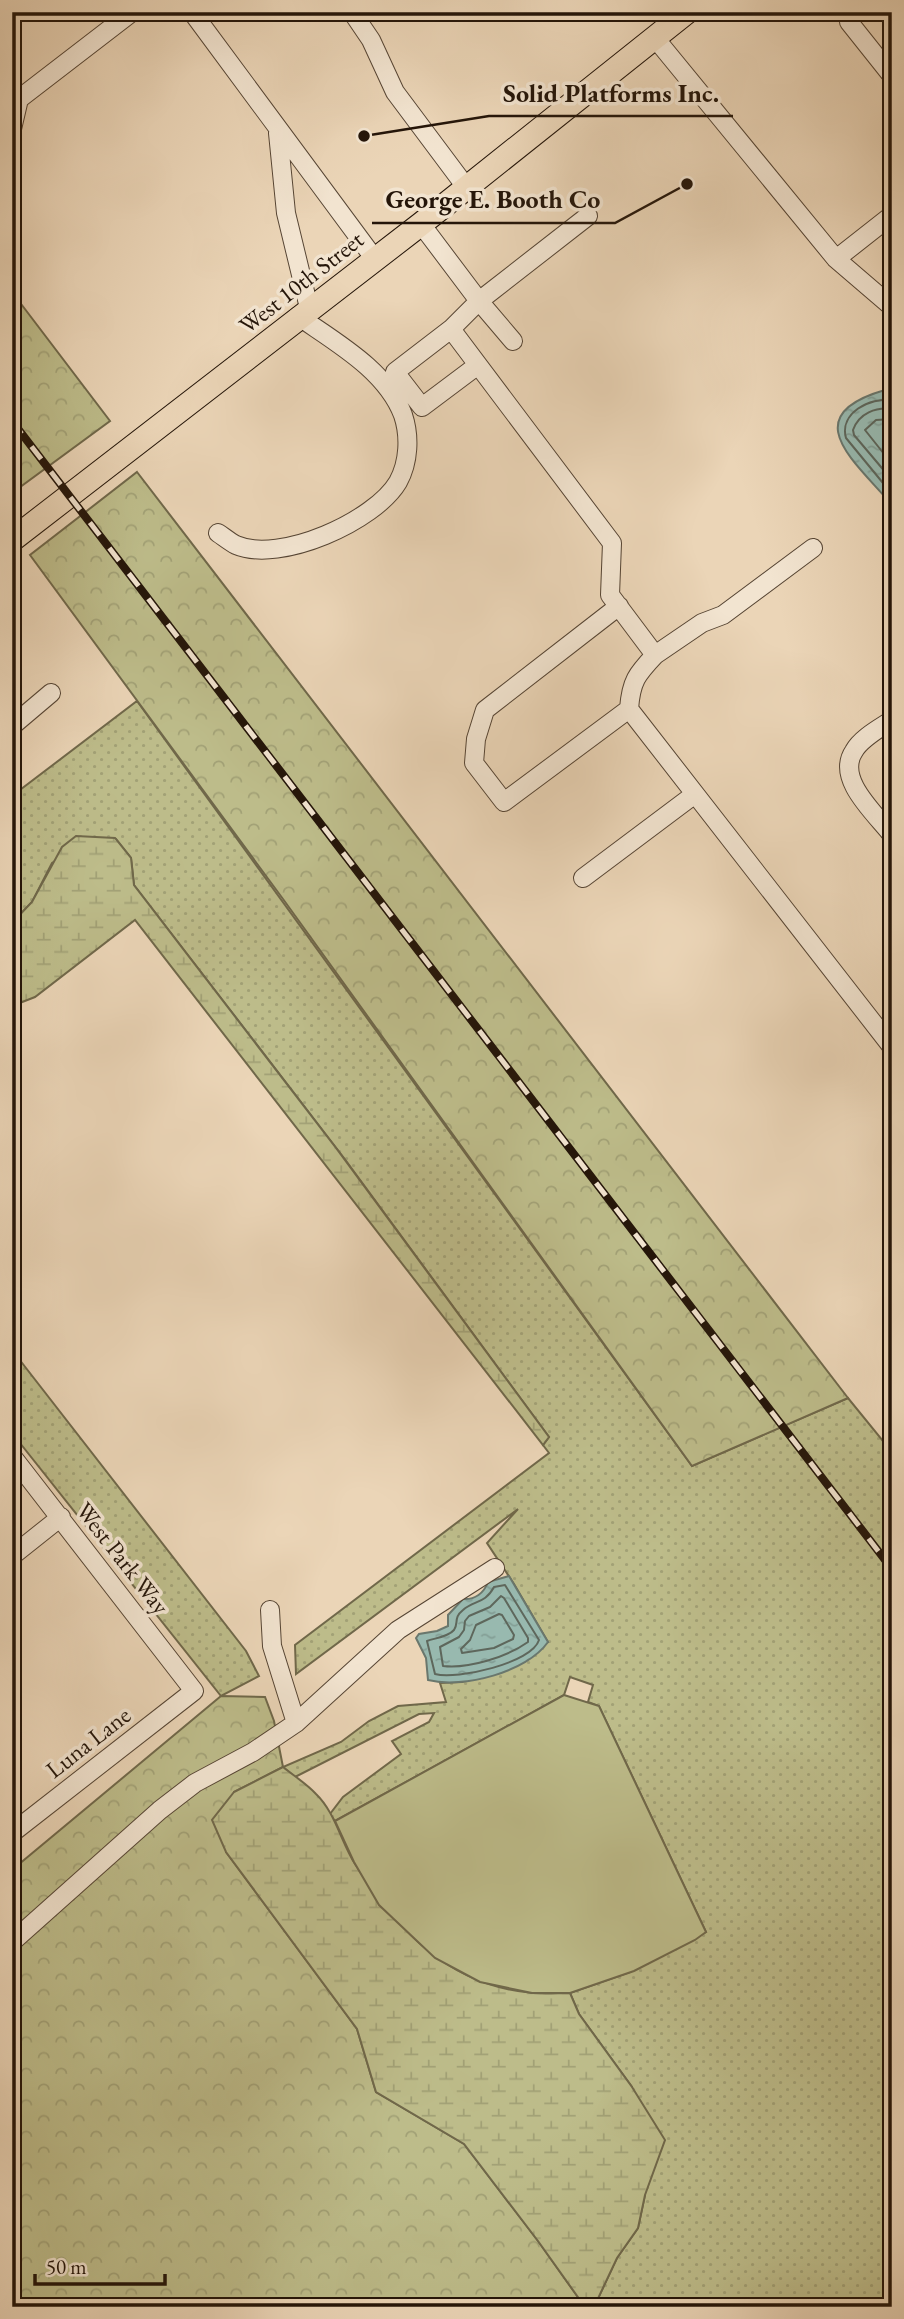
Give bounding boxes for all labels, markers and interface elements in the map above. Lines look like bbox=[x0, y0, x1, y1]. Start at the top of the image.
callout: Solid Platforms Inc. bbox=[489, 69, 733, 116]
text: Solid Platforms Inc. bbox=[503, 76, 719, 110]
callout: George E. Booth Co bbox=[372, 176, 615, 223]
text: George E. Booth Co bbox=[386, 182, 600, 216]
street label: West 10th Street bbox=[233, 223, 370, 340]
street label: West Park Way bbox=[69, 1496, 177, 1621]
street label: Luna Lane bbox=[39, 1699, 137, 1785]
scale bar bbox=[35, 2242, 164, 2286]
text: 50 m bbox=[46, 2253, 87, 2280]

